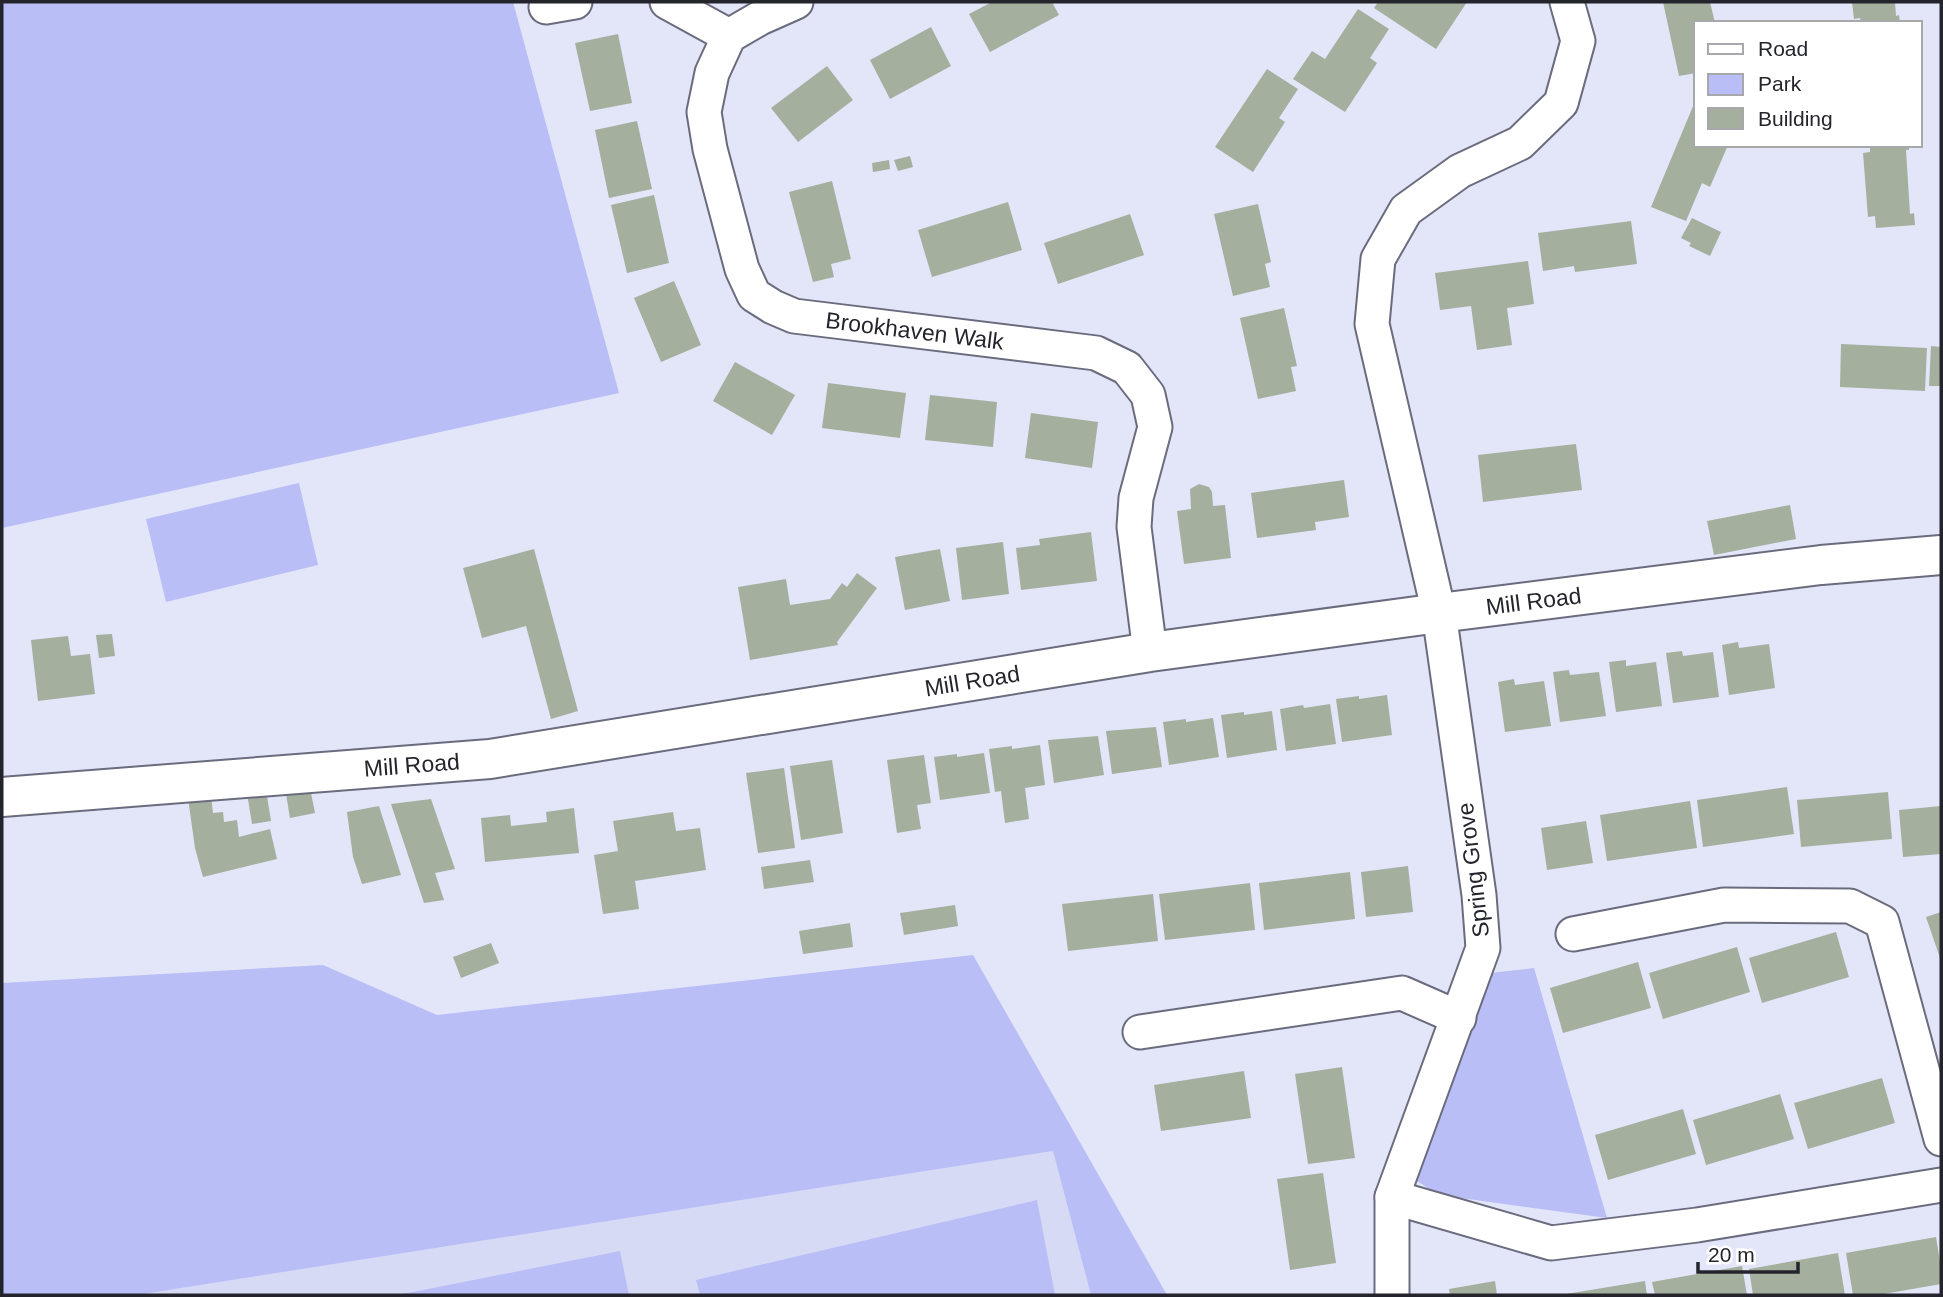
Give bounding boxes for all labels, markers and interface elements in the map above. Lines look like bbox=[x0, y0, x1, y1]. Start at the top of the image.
legend bbox=[1694, 21, 1922, 147]
text: Road bbox=[1758, 37, 1808, 60]
text: Park bbox=[1758, 72, 1802, 95]
text: Building bbox=[1758, 107, 1833, 130]
street label: Brookhaven Walk bbox=[824, 307, 1006, 355]
street label: Mill Road bbox=[1484, 582, 1583, 620]
street label: Mill Road bbox=[923, 660, 1022, 701]
street label: Mill Road bbox=[363, 748, 461, 782]
street label: Spring Grove bbox=[1452, 801, 1494, 939]
scale bar bbox=[1698, 1230, 1798, 1274]
text: 20 m bbox=[1708, 1243, 1755, 1266]

